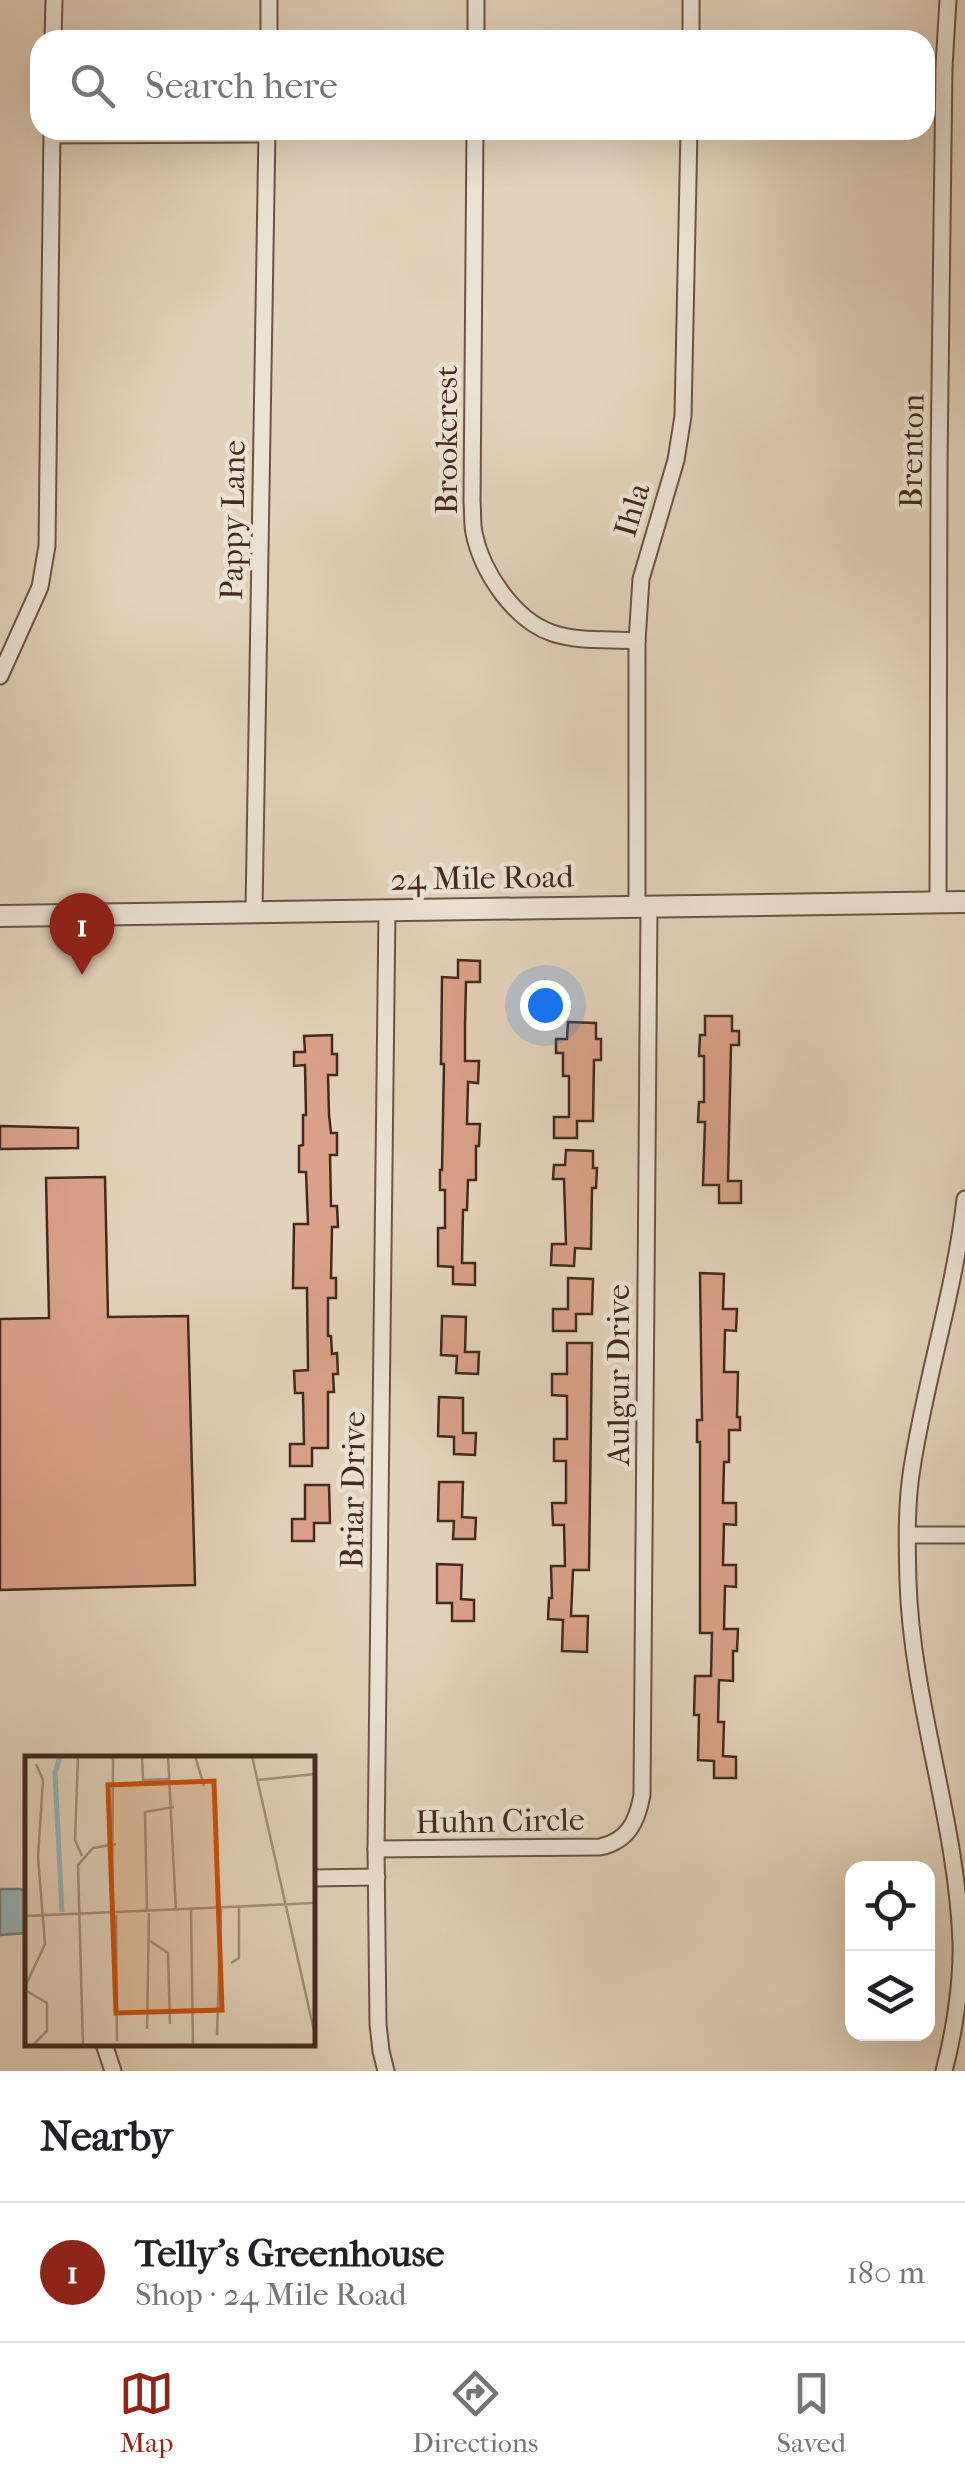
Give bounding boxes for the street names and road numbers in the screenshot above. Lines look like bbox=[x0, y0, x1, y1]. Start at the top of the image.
street label: Brookcrest bbox=[428, 365, 465, 515]
street label: Brenton bbox=[893, 393, 932, 509]
street label: Pappy Lane bbox=[213, 439, 253, 600]
street label: Ihla bbox=[606, 478, 658, 541]
street label: 24 Mile Road bbox=[390, 858, 575, 898]
street label: Aulgur Drive bbox=[600, 1284, 637, 1468]
street label: Briar Drive bbox=[333, 1411, 373, 1569]
street label: Huhn Circle bbox=[415, 1801, 585, 1841]

